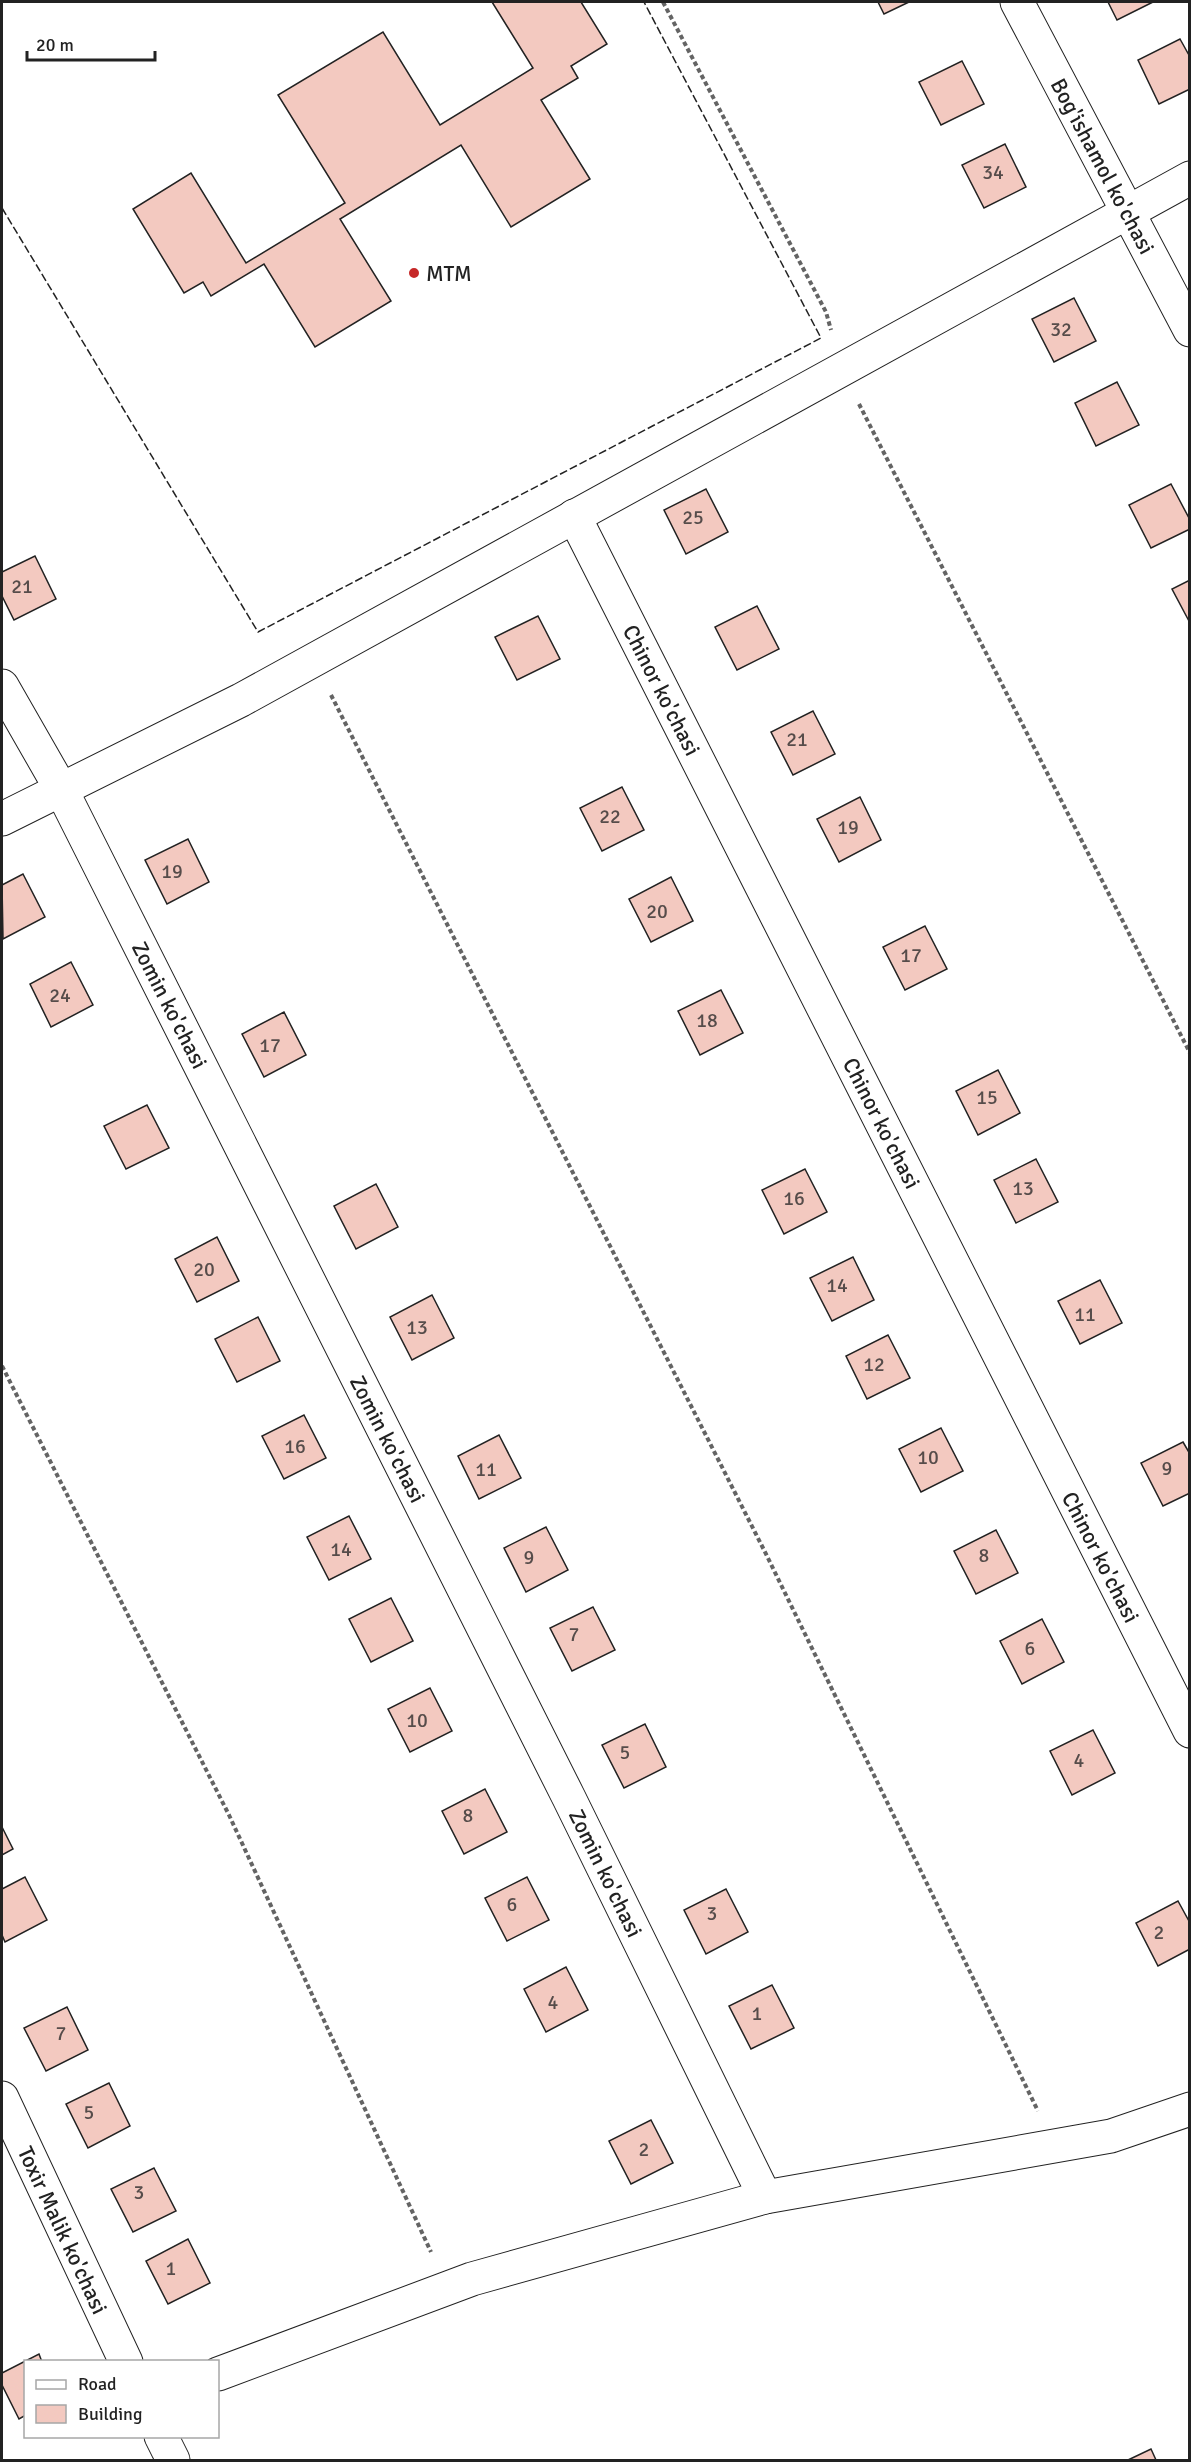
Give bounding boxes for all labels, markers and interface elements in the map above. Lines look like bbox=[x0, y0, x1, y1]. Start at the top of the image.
scale bar bbox=[27, 24, 154, 62]
text: 20 m bbox=[36, 34, 74, 56]
street label: Bog'ishamol ko'chasi bbox=[1045, 74, 1160, 259]
house number: 34 bbox=[982, 160, 1004, 185]
place label: MTM bbox=[426, 260, 472, 287]
marker: MTM bbox=[407, 266, 421, 280]
house number: 32 bbox=[1050, 317, 1072, 342]
house number: 25 bbox=[682, 505, 704, 530]
house number: 21 bbox=[11, 574, 33, 599]
street label: Chinor ko'chasi bbox=[617, 620, 706, 760]
house number: 21 bbox=[786, 727, 808, 752]
house number: 22 bbox=[599, 804, 621, 829]
house number: 19 bbox=[837, 815, 859, 840]
house number: 19 bbox=[161, 859, 183, 884]
house number: 20 bbox=[646, 899, 668, 924]
street label: Zomin ko'chasi bbox=[126, 937, 213, 1073]
house number: 17 bbox=[900, 943, 922, 968]
house number: 24 bbox=[49, 983, 71, 1008]
house number: 18 bbox=[696, 1008, 718, 1033]
house number: 17 bbox=[259, 1033, 281, 1058]
street label: Chinor ko'chasi bbox=[837, 1053, 926, 1193]
house number: 15 bbox=[976, 1085, 998, 1110]
house number: 13 bbox=[1012, 1176, 1034, 1201]
house number: 16 bbox=[783, 1186, 805, 1211]
house number: 20 bbox=[193, 1257, 215, 1282]
house number: 14 bbox=[826, 1273, 848, 1298]
house number: 11 bbox=[1074, 1302, 1096, 1327]
house number: 13 bbox=[406, 1315, 428, 1340]
house number: 12 bbox=[863, 1352, 885, 1377]
street label: Zomin ko'chasi bbox=[344, 1371, 431, 1507]
house number: 16 bbox=[284, 1434, 306, 1459]
house number: 10 bbox=[917, 1445, 939, 1470]
house number: 9 bbox=[1162, 1456, 1172, 1481]
house number: 11 bbox=[475, 1457, 497, 1482]
street label: Chinor ko'chasi bbox=[1056, 1487, 1145, 1627]
house number: 14 bbox=[330, 1537, 352, 1562]
house number: 8 bbox=[979, 1543, 989, 1568]
house number: 9 bbox=[524, 1545, 534, 1570]
house number: 7 bbox=[569, 1622, 579, 1647]
house number: 6 bbox=[1025, 1636, 1035, 1661]
house number: 10 bbox=[406, 1708, 428, 1733]
house number: 5 bbox=[620, 1740, 630, 1765]
house number: 4 bbox=[1074, 1748, 1085, 1773]
house number: 8 bbox=[463, 1803, 473, 1828]
street label: Zomin ko'chasi bbox=[563, 1805, 648, 1942]
house number: 6 bbox=[507, 1892, 517, 1917]
house number: 3 bbox=[707, 1901, 717, 1926]
house number: 2 bbox=[1154, 1920, 1164, 1945]
house number: 4 bbox=[548, 1990, 559, 2015]
house number: 1 bbox=[752, 2001, 762, 2026]
house number: 7 bbox=[56, 2021, 66, 2046]
house number: 5 bbox=[84, 2100, 94, 2125]
house number: 2 bbox=[639, 2137, 649, 2162]
street label: Toxir Malik ko'chasi bbox=[12, 2142, 113, 2318]
house number: 3 bbox=[134, 2180, 144, 2205]
house number: 1 bbox=[166, 2256, 176, 2281]
legend bbox=[24, 2360, 219, 2438]
text: Road bbox=[78, 2373, 117, 2395]
text: Building bbox=[78, 2403, 142, 2425]

